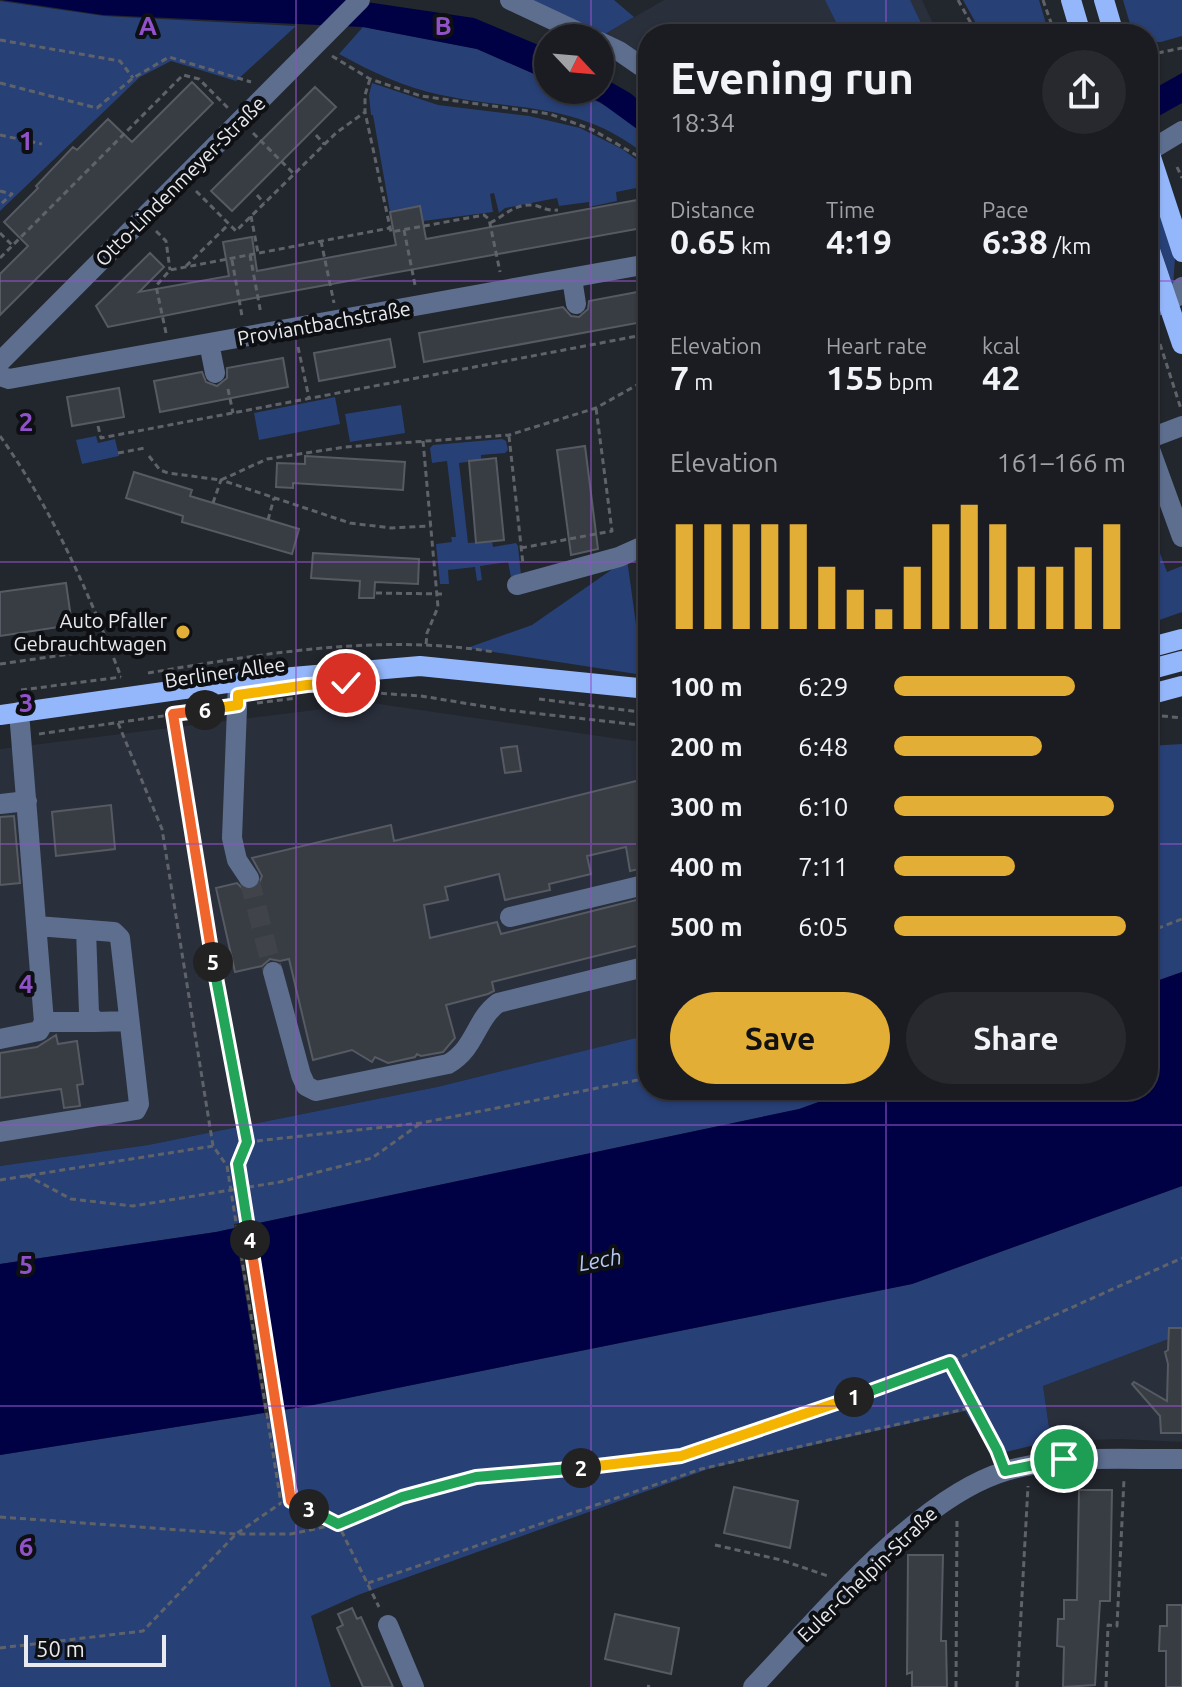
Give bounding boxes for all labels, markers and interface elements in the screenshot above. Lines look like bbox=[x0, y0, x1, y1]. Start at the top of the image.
text: A bbox=[139, 11, 158, 40]
text: B bbox=[434, 11, 452, 40]
north arrow bbox=[534, 24, 614, 104]
map controls bbox=[534, 24, 614, 104]
button: share bbox=[1042, 50, 1126, 134]
text: Evening run bbox=[670, 53, 914, 102]
street label: Otto-Lindenmeyer-Straße bbox=[90, 91, 270, 271]
text: 18:34 bbox=[670, 108, 735, 137]
text: 1 bbox=[19, 126, 33, 155]
text: Distance bbox=[670, 197, 755, 222]
text: Time bbox=[826, 197, 875, 222]
text: Pace bbox=[982, 197, 1029, 222]
text: 0.65 bbox=[670, 222, 736, 260]
text: 4:19 bbox=[826, 222, 892, 260]
text: 6:38 bbox=[982, 222, 1048, 260]
text: km bbox=[736, 233, 771, 258]
text: /km bbox=[1048, 233, 1091, 258]
street label: Proviantbachstraße bbox=[236, 296, 412, 350]
text: Elevation bbox=[670, 333, 762, 358]
text: Heart rate bbox=[826, 333, 927, 358]
text: kcal bbox=[982, 333, 1020, 358]
text: 7 bbox=[670, 358, 689, 396]
text: 155 bbox=[826, 358, 884, 396]
text: 42 bbox=[982, 358, 1020, 396]
text: m bbox=[689, 369, 713, 394]
text: bpm bbox=[884, 369, 933, 394]
text: 2 bbox=[19, 407, 33, 436]
text: Elevation bbox=[670, 448, 778, 477]
text: 161–166 m bbox=[997, 448, 1126, 477]
place label: Auto Pfaller Gebrauchtwagen bbox=[13, 609, 167, 655]
marker: Auto Pfaller Gebrauchtwagen bbox=[174, 623, 192, 641]
pin bbox=[312, 649, 380, 717]
street label: Berliner Allee bbox=[163, 652, 287, 692]
icon: check bbox=[324, 661, 368, 705]
text: 100 m bbox=[670, 672, 743, 701]
text: 6:29 bbox=[798, 672, 848, 701]
text: 3 bbox=[19, 688, 33, 717]
pin: 6 bbox=[185, 690, 225, 730]
text: 6 bbox=[199, 697, 211, 722]
text: 200 m bbox=[670, 732, 743, 761]
text: 6:48 bbox=[798, 732, 848, 761]
text: 300 m bbox=[670, 792, 743, 821]
text: 6:10 bbox=[798, 792, 848, 821]
text: 400 m bbox=[670, 852, 743, 881]
text: 7:11 bbox=[798, 852, 848, 881]
text: 500 m bbox=[670, 912, 743, 941]
text: 6:05 bbox=[798, 912, 848, 941]
pin: 5 bbox=[193, 942, 233, 982]
text: 5 bbox=[207, 949, 219, 974]
text: 4 bbox=[19, 969, 33, 998]
button: Save bbox=[670, 992, 890, 1084]
button: Share bbox=[906, 992, 1126, 1084]
pin: 4 bbox=[230, 1220, 270, 1260]
text: 4 bbox=[244, 1227, 256, 1252]
water label: Lech bbox=[576, 1243, 624, 1275]
text: 5 bbox=[19, 1250, 33, 1279]
pin: 1 bbox=[834, 1377, 874, 1417]
text: 1 bbox=[848, 1384, 860, 1409]
pin bbox=[1030, 1425, 1098, 1493]
icon: arrive bbox=[1042, 1437, 1086, 1481]
pin: 2 bbox=[561, 1448, 601, 1488]
text: 2 bbox=[575, 1455, 587, 1480]
pin: 3 bbox=[289, 1489, 329, 1529]
text: 3 bbox=[303, 1496, 315, 1521]
street label: Euler-Chelpin-Straße bbox=[793, 1502, 941, 1646]
text: 6 bbox=[19, 1532, 33, 1561]
scale bar bbox=[24, 1631, 166, 1667]
text: 50 m bbox=[36, 1636, 85, 1661]

